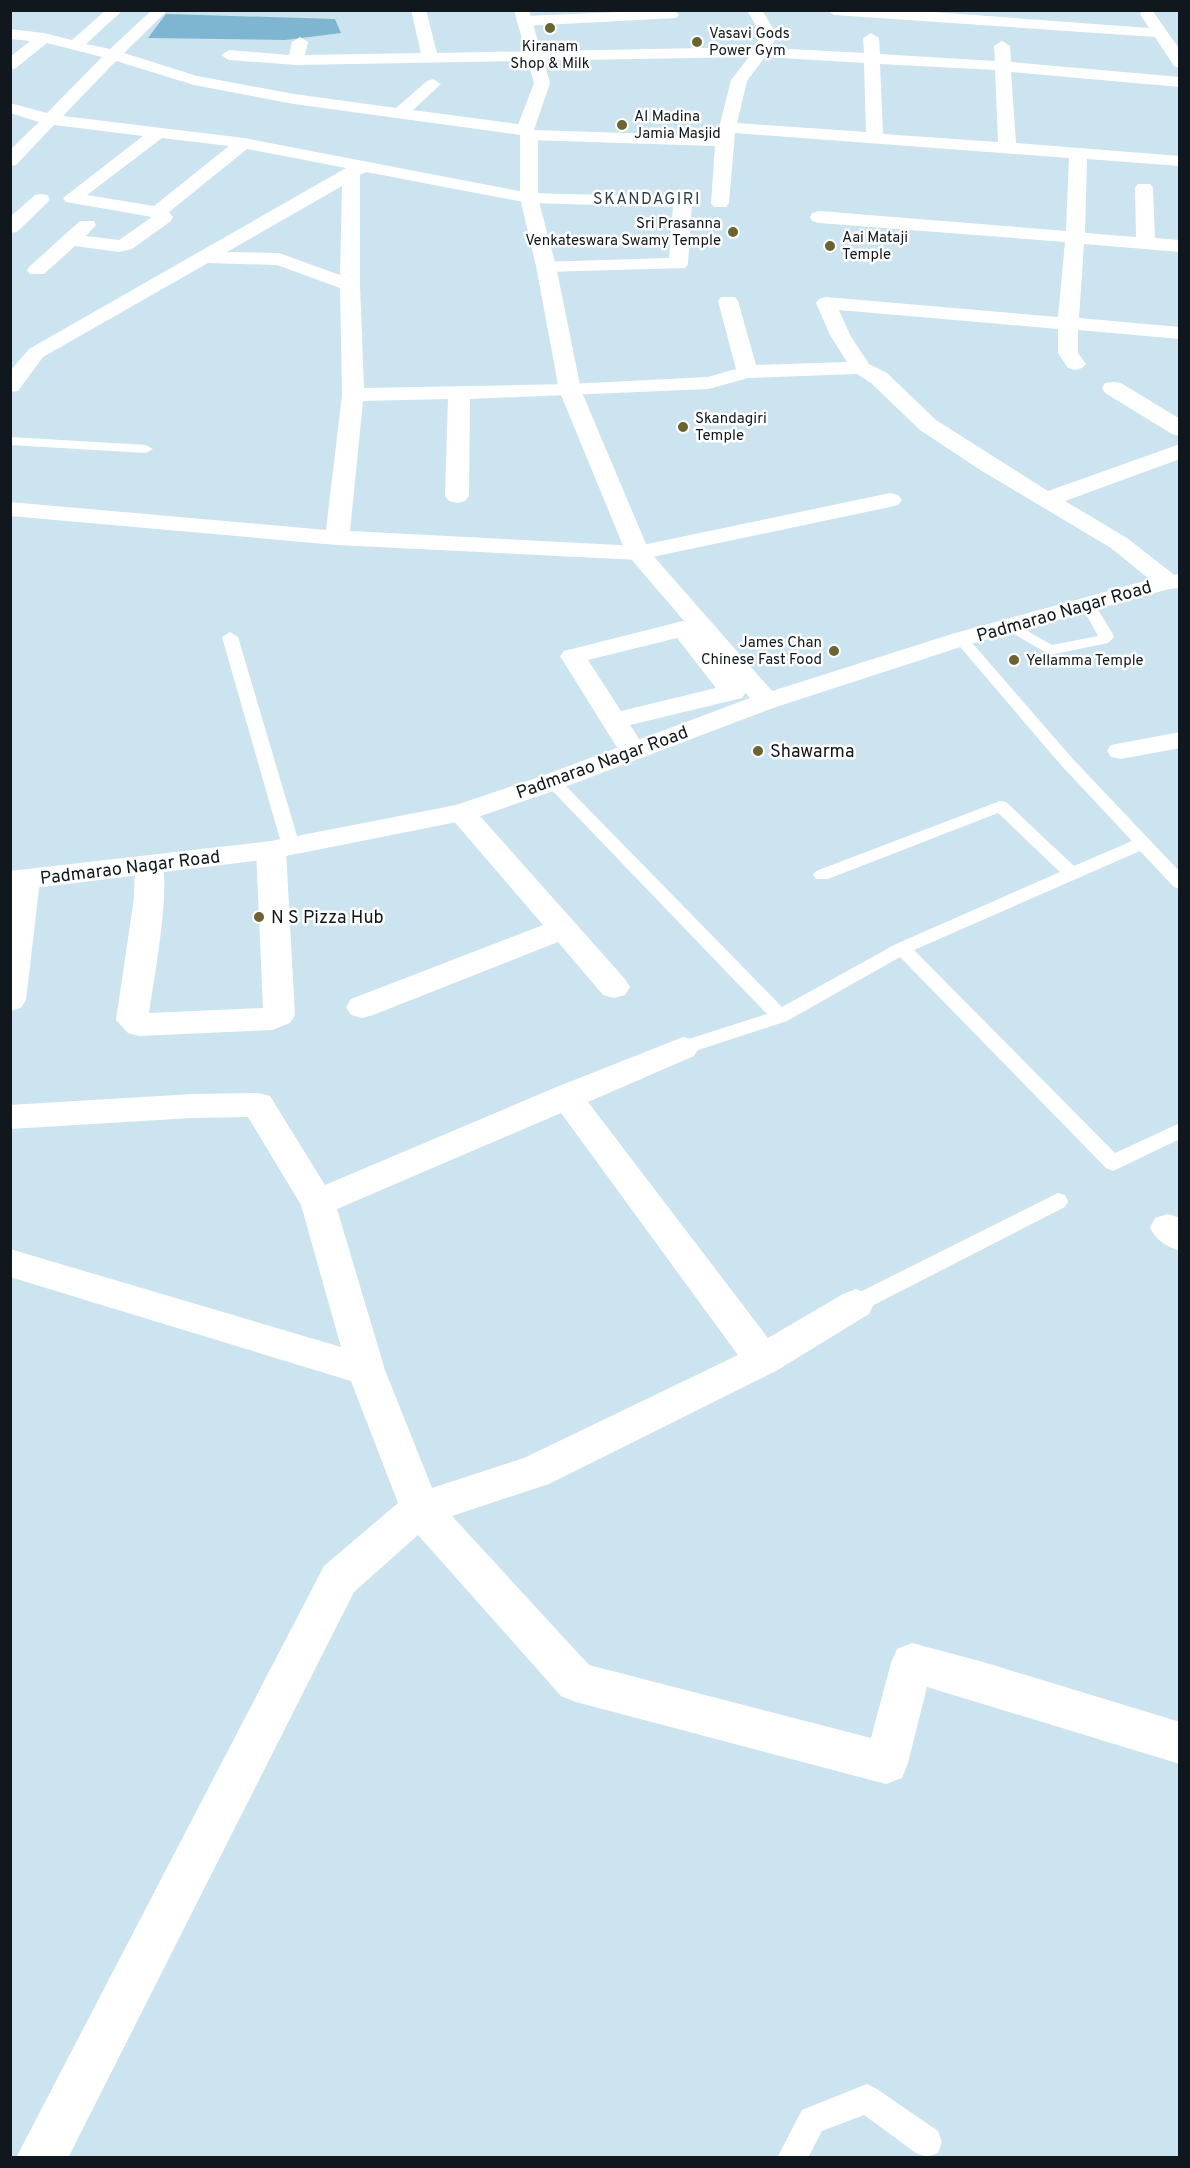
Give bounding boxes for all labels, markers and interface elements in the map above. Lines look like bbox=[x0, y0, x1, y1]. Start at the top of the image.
marker: Kiranam Shop & Milk bbox=[543, 21, 557, 35]
place label: Vasavi Gods Power Gym bbox=[709, 25, 790, 61]
marker: Vasavi Gods Power Gym bbox=[690, 35, 704, 49]
place label: Kiranam Shop & Milk bbox=[510, 38, 590, 74]
place label: Al Madina Jamia Masjid bbox=[634, 108, 721, 144]
marker: Al Madina Jamia Masjid bbox=[615, 118, 629, 132]
district label: SKANDAGIRI bbox=[593, 190, 701, 210]
place label: Sri Prasanna Venkateswara Swamy Temple bbox=[525, 215, 721, 251]
marker: Sri Prasanna Venkateswara Swamy Temple bbox=[726, 225, 740, 239]
place label: Aai Mataji Temple bbox=[842, 229, 908, 265]
marker: Aai Mataji Temple bbox=[823, 239, 837, 253]
place label: Skandagiri Temple bbox=[695, 410, 767, 446]
marker: Skandagiri Temple bbox=[676, 420, 690, 434]
street label: Padmarao Nagar Road bbox=[974, 576, 1155, 648]
place label: James Chan Chinese Fast Food bbox=[701, 634, 822, 670]
marker: James Chan Chinese Fast Food bbox=[827, 644, 841, 658]
place label: Yellamma Temple bbox=[1026, 652, 1144, 671]
marker: Yellamma Temple bbox=[1007, 653, 1021, 667]
street label: Padmarao Nagar Road bbox=[513, 722, 692, 805]
place label: Shawarma bbox=[770, 741, 854, 764]
marker: Shawarma bbox=[751, 744, 765, 758]
street label: Padmarao Nagar Road bbox=[39, 846, 222, 891]
place label: N S Pizza Hub bbox=[271, 907, 384, 930]
marker: N S Pizza Hub bbox=[252, 910, 266, 924]

